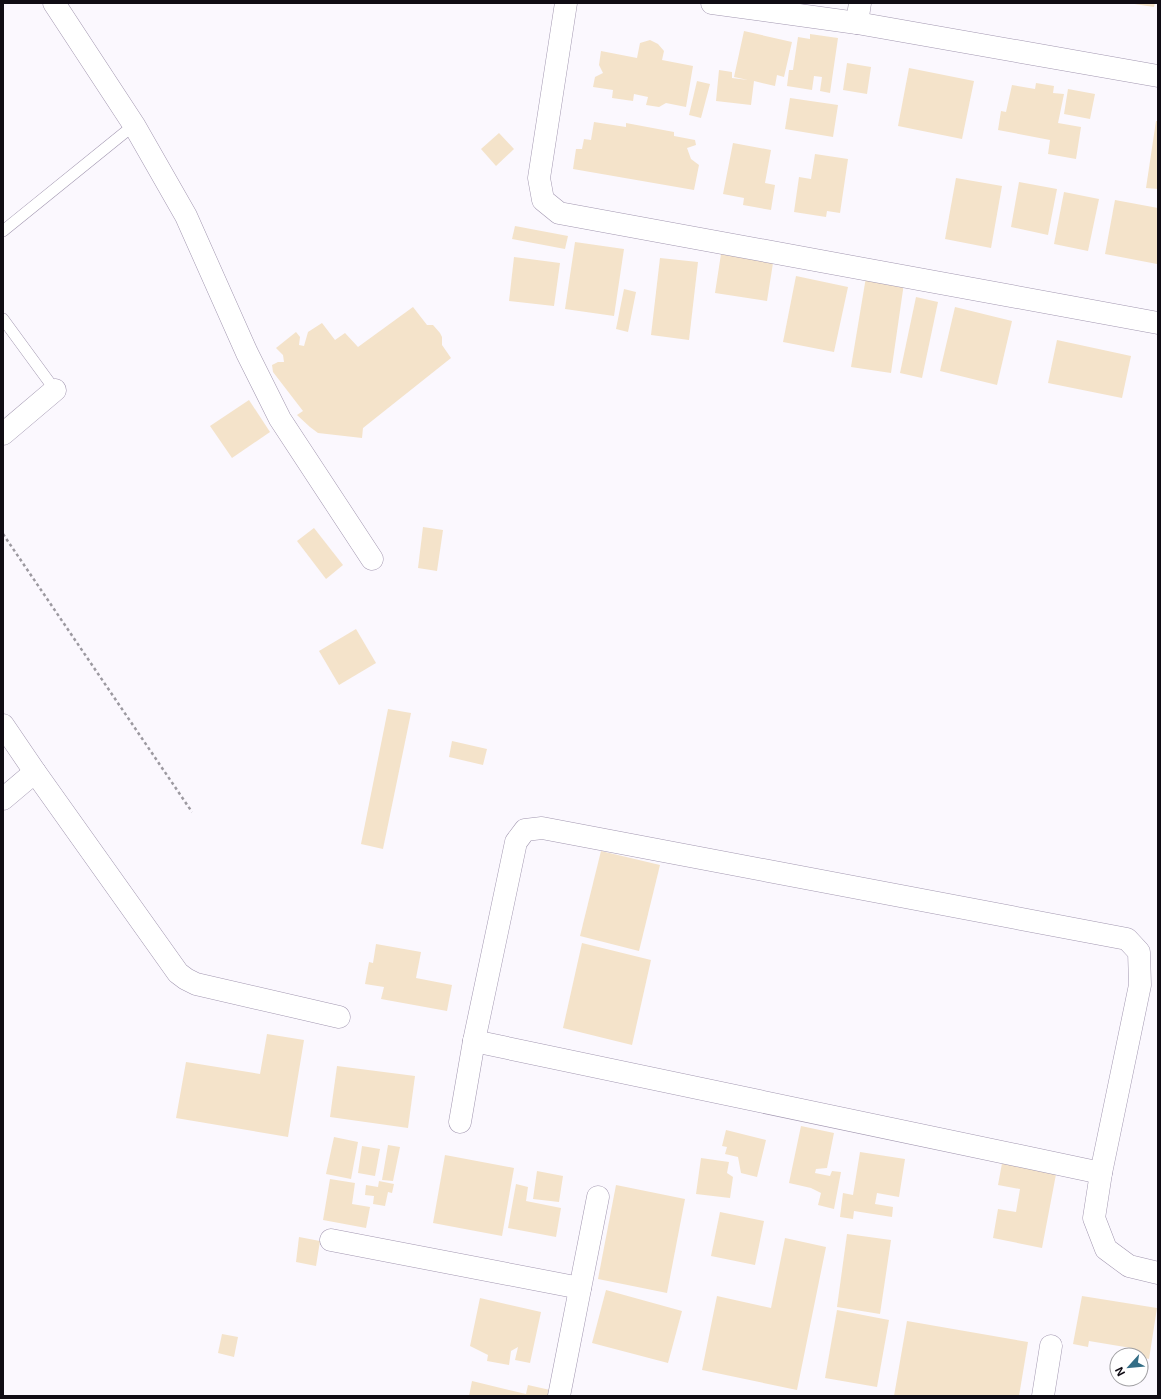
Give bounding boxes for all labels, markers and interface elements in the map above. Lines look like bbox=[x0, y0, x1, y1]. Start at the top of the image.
north arrow bbox=[1109, 1347, 1149, 1387]
text: N bbox=[1112, 1365, 1128, 1378]

